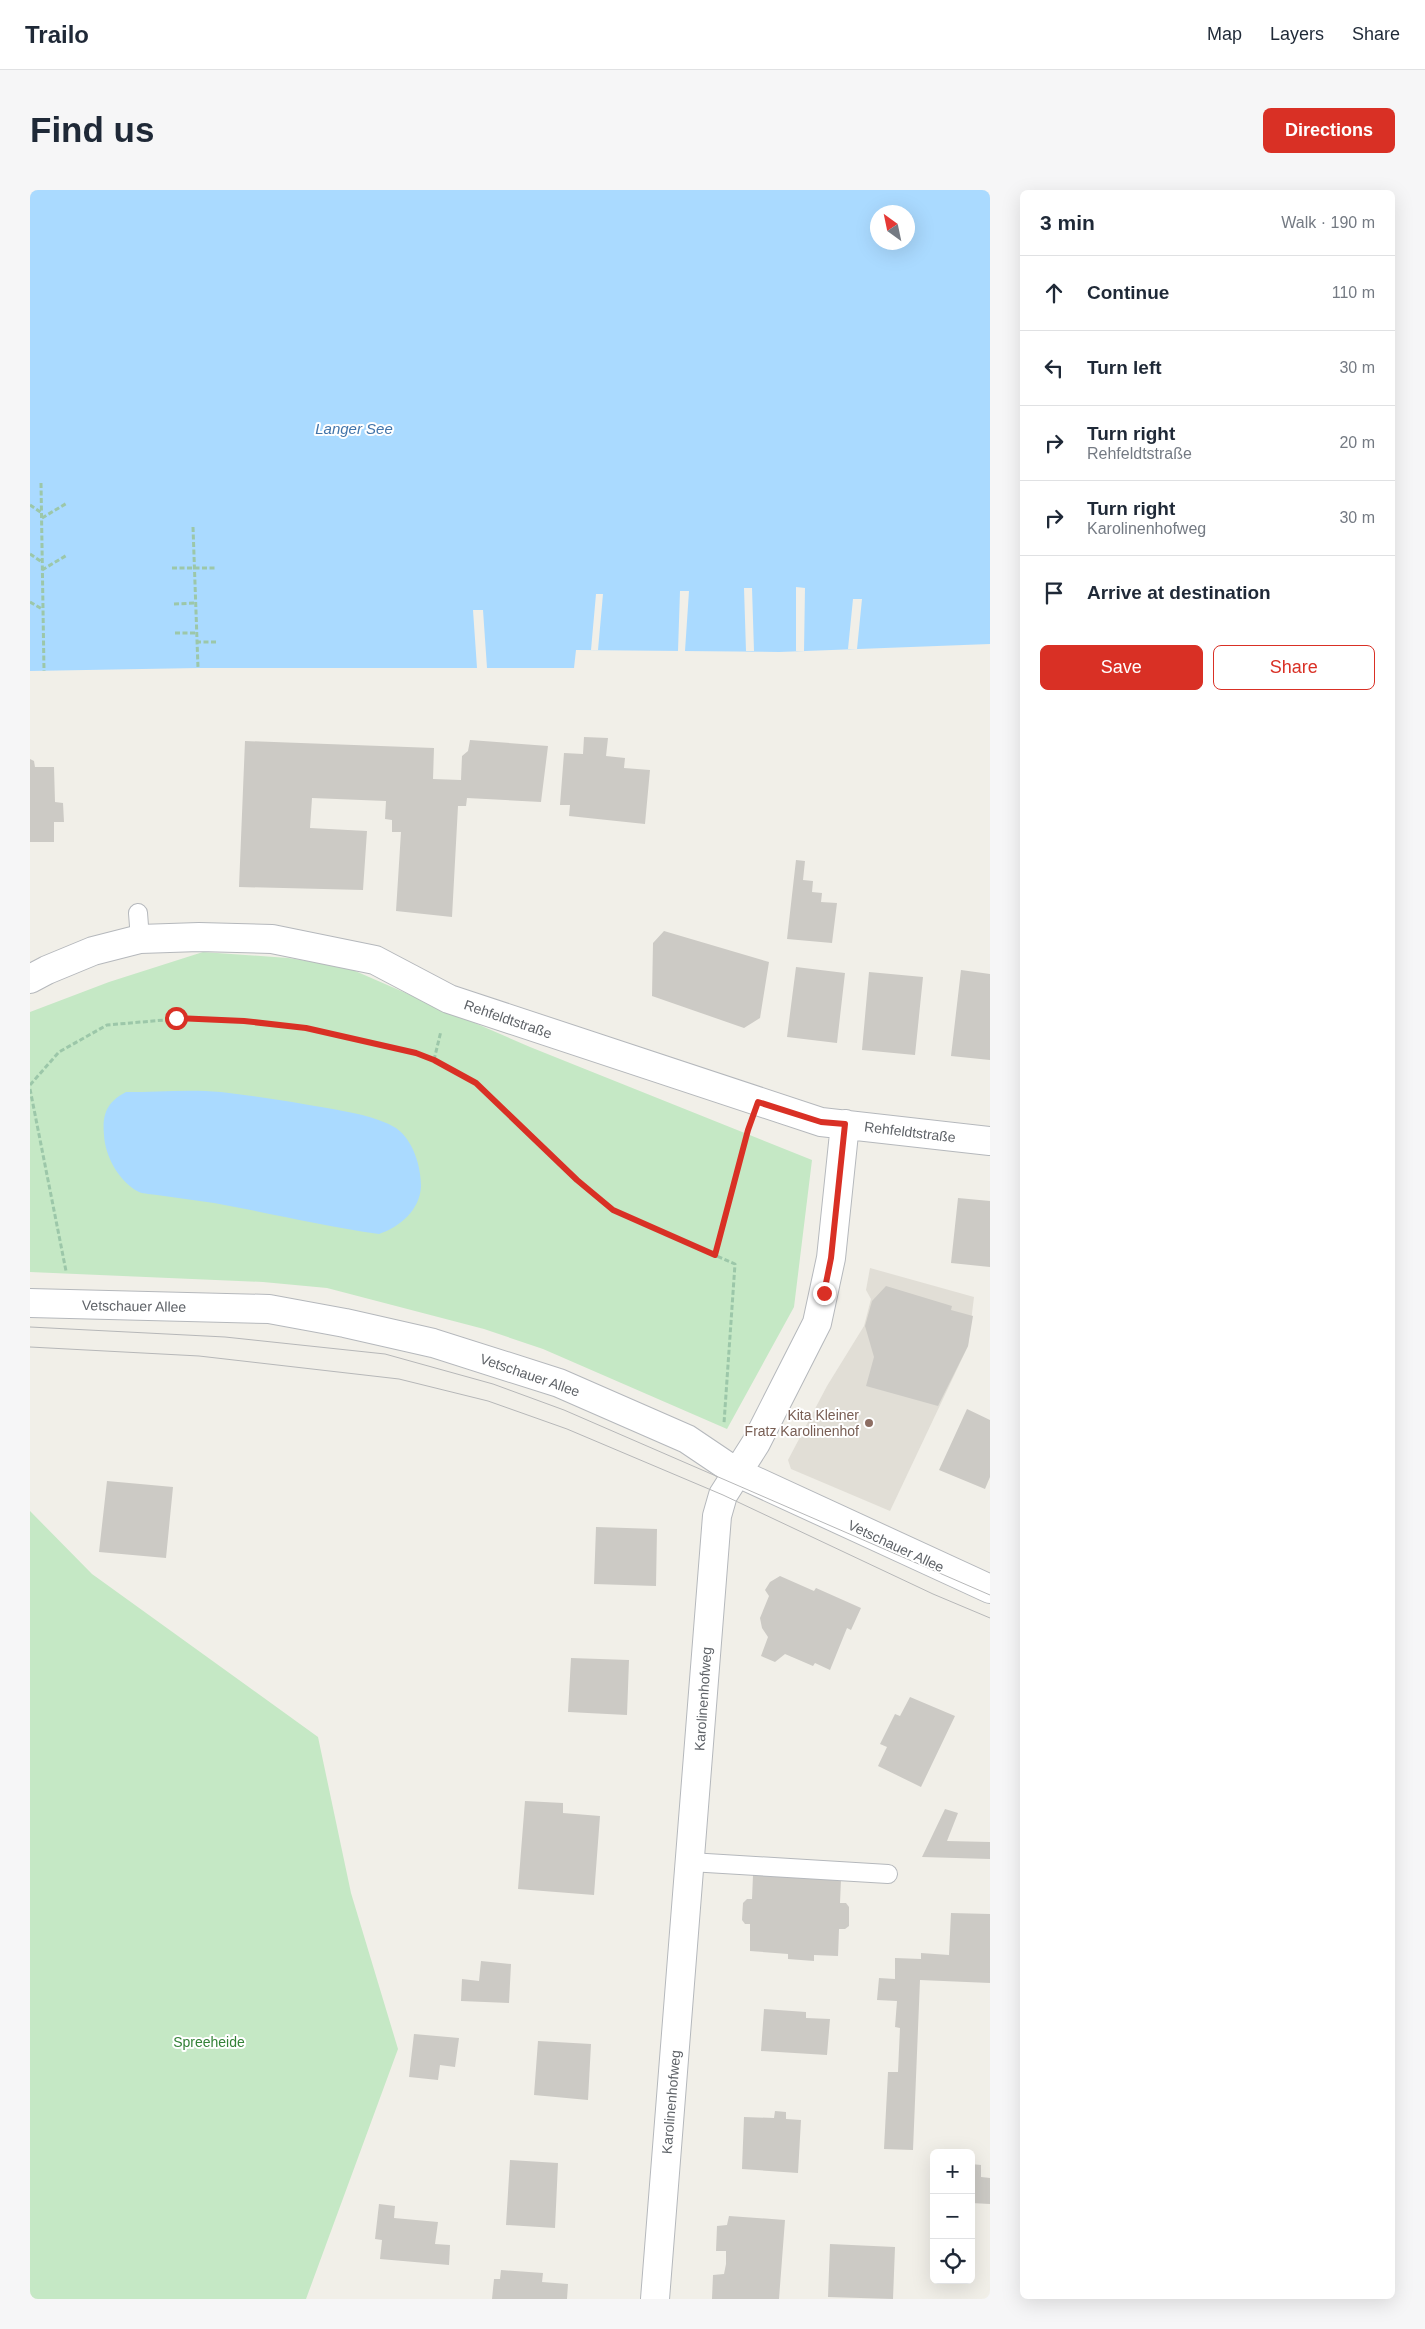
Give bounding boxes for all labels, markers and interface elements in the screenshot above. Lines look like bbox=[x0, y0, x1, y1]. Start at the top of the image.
text: Trailo bbox=[25, 21, 89, 48]
text: Map bbox=[1207, 24, 1242, 44]
text: Layers bbox=[1270, 24, 1324, 44]
text: Share bbox=[1352, 24, 1400, 44]
button: Directions bbox=[1263, 108, 1395, 153]
text: Find us bbox=[30, 110, 154, 149]
north arrow bbox=[870, 205, 915, 250]
text: 3 min bbox=[1040, 211, 1095, 234]
text: Walk · 190 m bbox=[1281, 214, 1375, 231]
icon: ahead bbox=[1040, 279, 1068, 307]
text: Continue bbox=[1087, 282, 1169, 303]
text: 110 m bbox=[1332, 284, 1375, 301]
icon: left bbox=[1040, 354, 1068, 382]
text: Turn left bbox=[1087, 357, 1162, 378]
text: 30 m bbox=[1339, 359, 1375, 376]
water label: Langer See bbox=[315, 420, 393, 437]
text: Turn right bbox=[1087, 423, 1175, 444]
icon: right bbox=[1040, 429, 1068, 457]
text: 20 m bbox=[1339, 434, 1375, 451]
text: Rehfeldtstraße bbox=[1087, 445, 1192, 462]
text: Turn right bbox=[1087, 498, 1175, 519]
icon: right bbox=[1040, 504, 1068, 532]
text: 30 m bbox=[1339, 509, 1375, 526]
text: Karolinenhofweg bbox=[1087, 520, 1206, 537]
icon: arrive bbox=[1040, 579, 1068, 607]
text: Arrive at destination bbox=[1087, 582, 1271, 603]
button: Save bbox=[1040, 645, 1203, 690]
button: Share bbox=[1213, 645, 1375, 690]
street label: Rehfeldtstraße bbox=[462, 996, 554, 1042]
route start bbox=[165, 1007, 188, 1030]
street label: Rehfeldtstraße bbox=[863, 1118, 957, 1146]
route end bbox=[813, 1282, 836, 1305]
street label: Vetschauer Allee bbox=[82, 1297, 186, 1315]
street label: Vetschauer Allee bbox=[478, 1350, 582, 1400]
place label: Kita Kleiner Fratz Karolinenhof bbox=[745, 1407, 859, 1439]
marker: Kita Kleiner Fratz Karolinenhof bbox=[863, 1417, 875, 1429]
street label: Vetschauer Allee bbox=[845, 1517, 947, 1575]
street label: Karolinenhofweg bbox=[691, 1646, 715, 1752]
park label: Spreeheide bbox=[173, 2034, 245, 2050]
street label: Karolinenhofweg bbox=[658, 2049, 684, 2155]
map controls bbox=[930, 2149, 975, 2284]
button: + bbox=[930, 2149, 975, 2194]
button: − bbox=[930, 2194, 975, 2239]
button: locate bbox=[930, 2239, 975, 2284]

